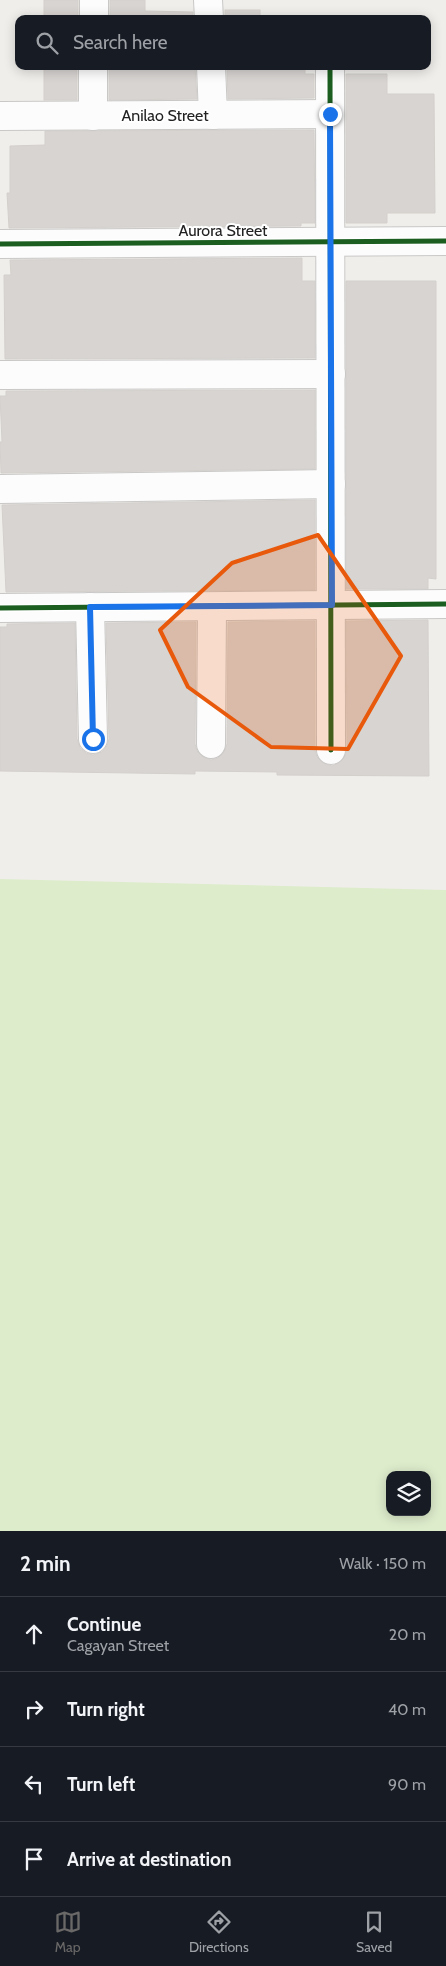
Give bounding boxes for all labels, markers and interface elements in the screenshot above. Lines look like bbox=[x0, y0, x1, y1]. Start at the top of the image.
search box bbox=[15, 15, 431, 70]
icon: search bbox=[33, 29, 61, 57]
text: Search here bbox=[73, 31, 167, 54]
route end bbox=[319, 103, 342, 126]
street label: Anilao Street bbox=[121, 106, 209, 125]
street label: Aurora Street bbox=[178, 221, 268, 240]
route start bbox=[82, 728, 105, 751]
map controls bbox=[386, 1471, 431, 1516]
button: layers bbox=[386, 1471, 431, 1516]
text: 2 min bbox=[20, 1551, 71, 1576]
text: Walk · 150 m bbox=[339, 1554, 426, 1573]
text: Continue bbox=[67, 1613, 141, 1636]
icon: ahead bbox=[20, 1620, 48, 1648]
text: 20 m bbox=[389, 1625, 426, 1644]
text: Cagayan Street bbox=[67, 1636, 169, 1655]
icon: right bbox=[20, 1695, 48, 1723]
text: Turn right bbox=[67, 1698, 145, 1721]
text: 40 m bbox=[388, 1700, 426, 1719]
icon: left bbox=[20, 1770, 48, 1798]
text: Turn left bbox=[67, 1773, 135, 1796]
text: 90 m bbox=[388, 1775, 426, 1794]
icon: arrive bbox=[20, 1845, 48, 1873]
text: Arrive at destination bbox=[67, 1848, 231, 1871]
tab: Map bbox=[54, 1908, 82, 1956]
tab: Directions bbox=[189, 1908, 249, 1956]
tab: Saved bbox=[356, 1908, 392, 1956]

